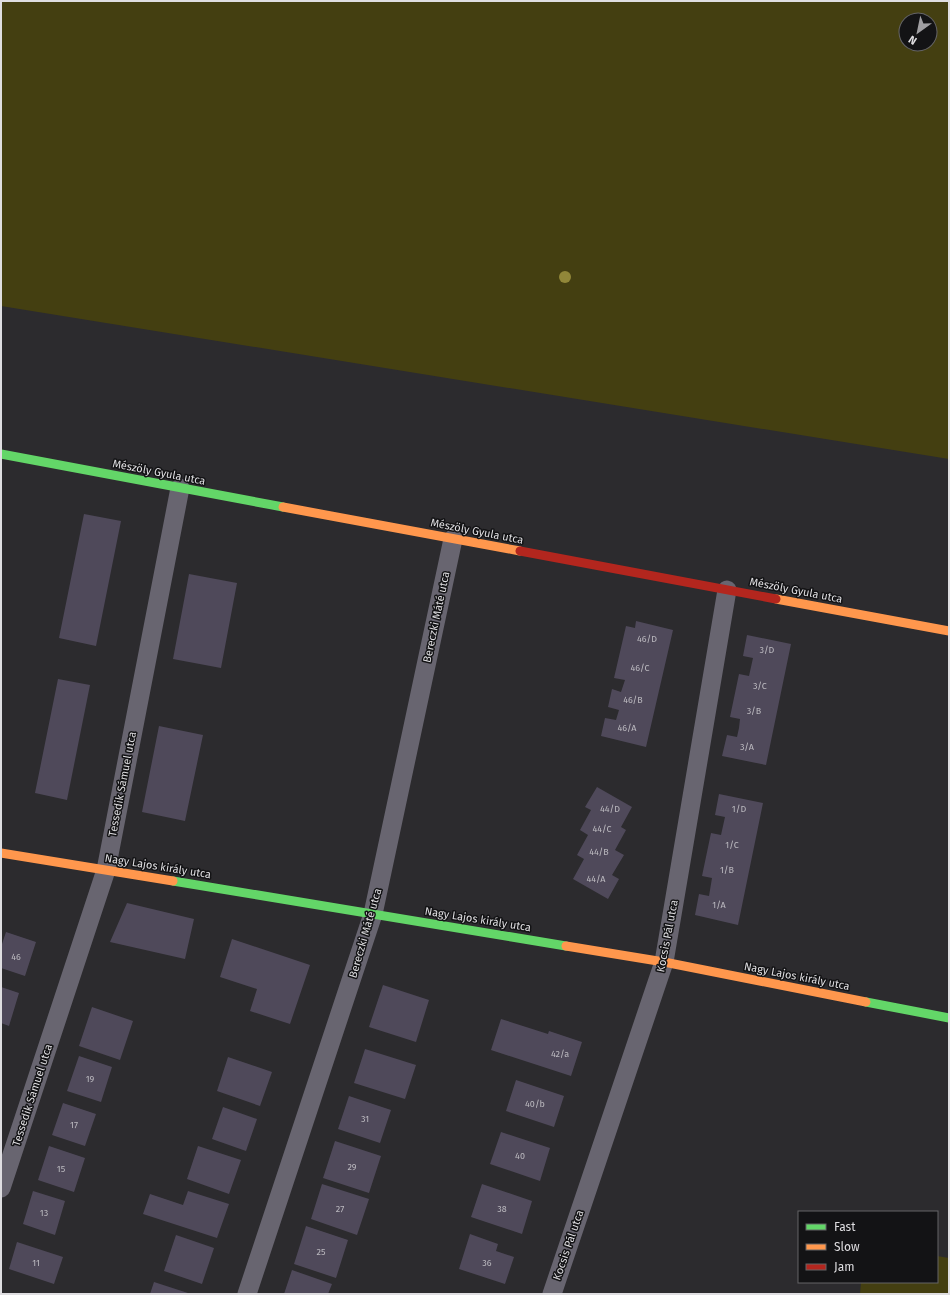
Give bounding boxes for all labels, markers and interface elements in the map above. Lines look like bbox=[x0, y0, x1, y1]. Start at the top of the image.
north arrow bbox=[898, 12, 938, 52]
text: N bbox=[906, 33, 919, 47]
street label: Mészöly Gyula utca bbox=[111, 457, 207, 488]
street label: Mészöly Gyula utca bbox=[429, 516, 525, 547]
street label: Bereczki Máté utca bbox=[420, 570, 453, 664]
street label: Mészöly Gyula utca bbox=[748, 575, 844, 606]
house number: 46/D bbox=[637, 634, 657, 644]
house number: 3/D bbox=[760, 645, 775, 655]
house number: 46/C bbox=[631, 663, 649, 673]
house number: 3/C bbox=[753, 681, 767, 691]
house number: 46/B bbox=[623, 695, 643, 705]
house number: 3/B bbox=[747, 706, 762, 716]
house number: 46/A bbox=[618, 723, 637, 733]
street label: Tessedik Sámuel utca bbox=[106, 730, 139, 838]
house number: 3/A bbox=[740, 742, 755, 752]
house number: 44/D bbox=[600, 804, 620, 814]
house number: 1/D bbox=[732, 804, 746, 814]
house number: 44/C bbox=[593, 824, 611, 834]
house number: 1/C bbox=[725, 840, 739, 850]
house number: 44/B bbox=[589, 847, 609, 857]
street label: Nagy Lajos király utca bbox=[104, 852, 212, 881]
house number: 1/B bbox=[720, 865, 735, 875]
house number: 44/A bbox=[587, 874, 606, 884]
street label: Bereczki Máté utca bbox=[346, 887, 385, 980]
street label: Kocsis Pál utca bbox=[654, 899, 681, 973]
house number: 1/A bbox=[712, 900, 727, 910]
street label: Nagy Lajos király utca bbox=[424, 905, 532, 934]
house number: 46 bbox=[11, 952, 21, 962]
street label: Nagy Lajos király utca bbox=[743, 960, 851, 993]
street label: Tessedik Sámuel utca bbox=[10, 1042, 55, 1148]
house number: 42/a bbox=[551, 1049, 569, 1059]
house number: 19 bbox=[86, 1074, 95, 1084]
house number: 40/b bbox=[525, 1099, 545, 1109]
house number: 31 bbox=[361, 1114, 369, 1124]
house number: 17 bbox=[70, 1120, 78, 1130]
house number: 40 bbox=[515, 1151, 525, 1161]
house number: 29 bbox=[347, 1162, 357, 1172]
house number: 15 bbox=[57, 1164, 66, 1174]
house number: 27 bbox=[336, 1204, 344, 1214]
house number: 38 bbox=[497, 1204, 507, 1214]
house number: 13 bbox=[40, 1208, 48, 1218]
street label: Kocsis Pál utca bbox=[550, 1208, 587, 1282]
legend bbox=[798, 1211, 938, 1283]
text: Fast bbox=[834, 1220, 856, 1234]
text: Slow bbox=[834, 1240, 860, 1254]
house number: 25 bbox=[317, 1247, 326, 1257]
house number: 11 bbox=[32, 1258, 40, 1268]
house number: 36 bbox=[482, 1258, 492, 1268]
text: Jam bbox=[834, 1260, 854, 1274]

